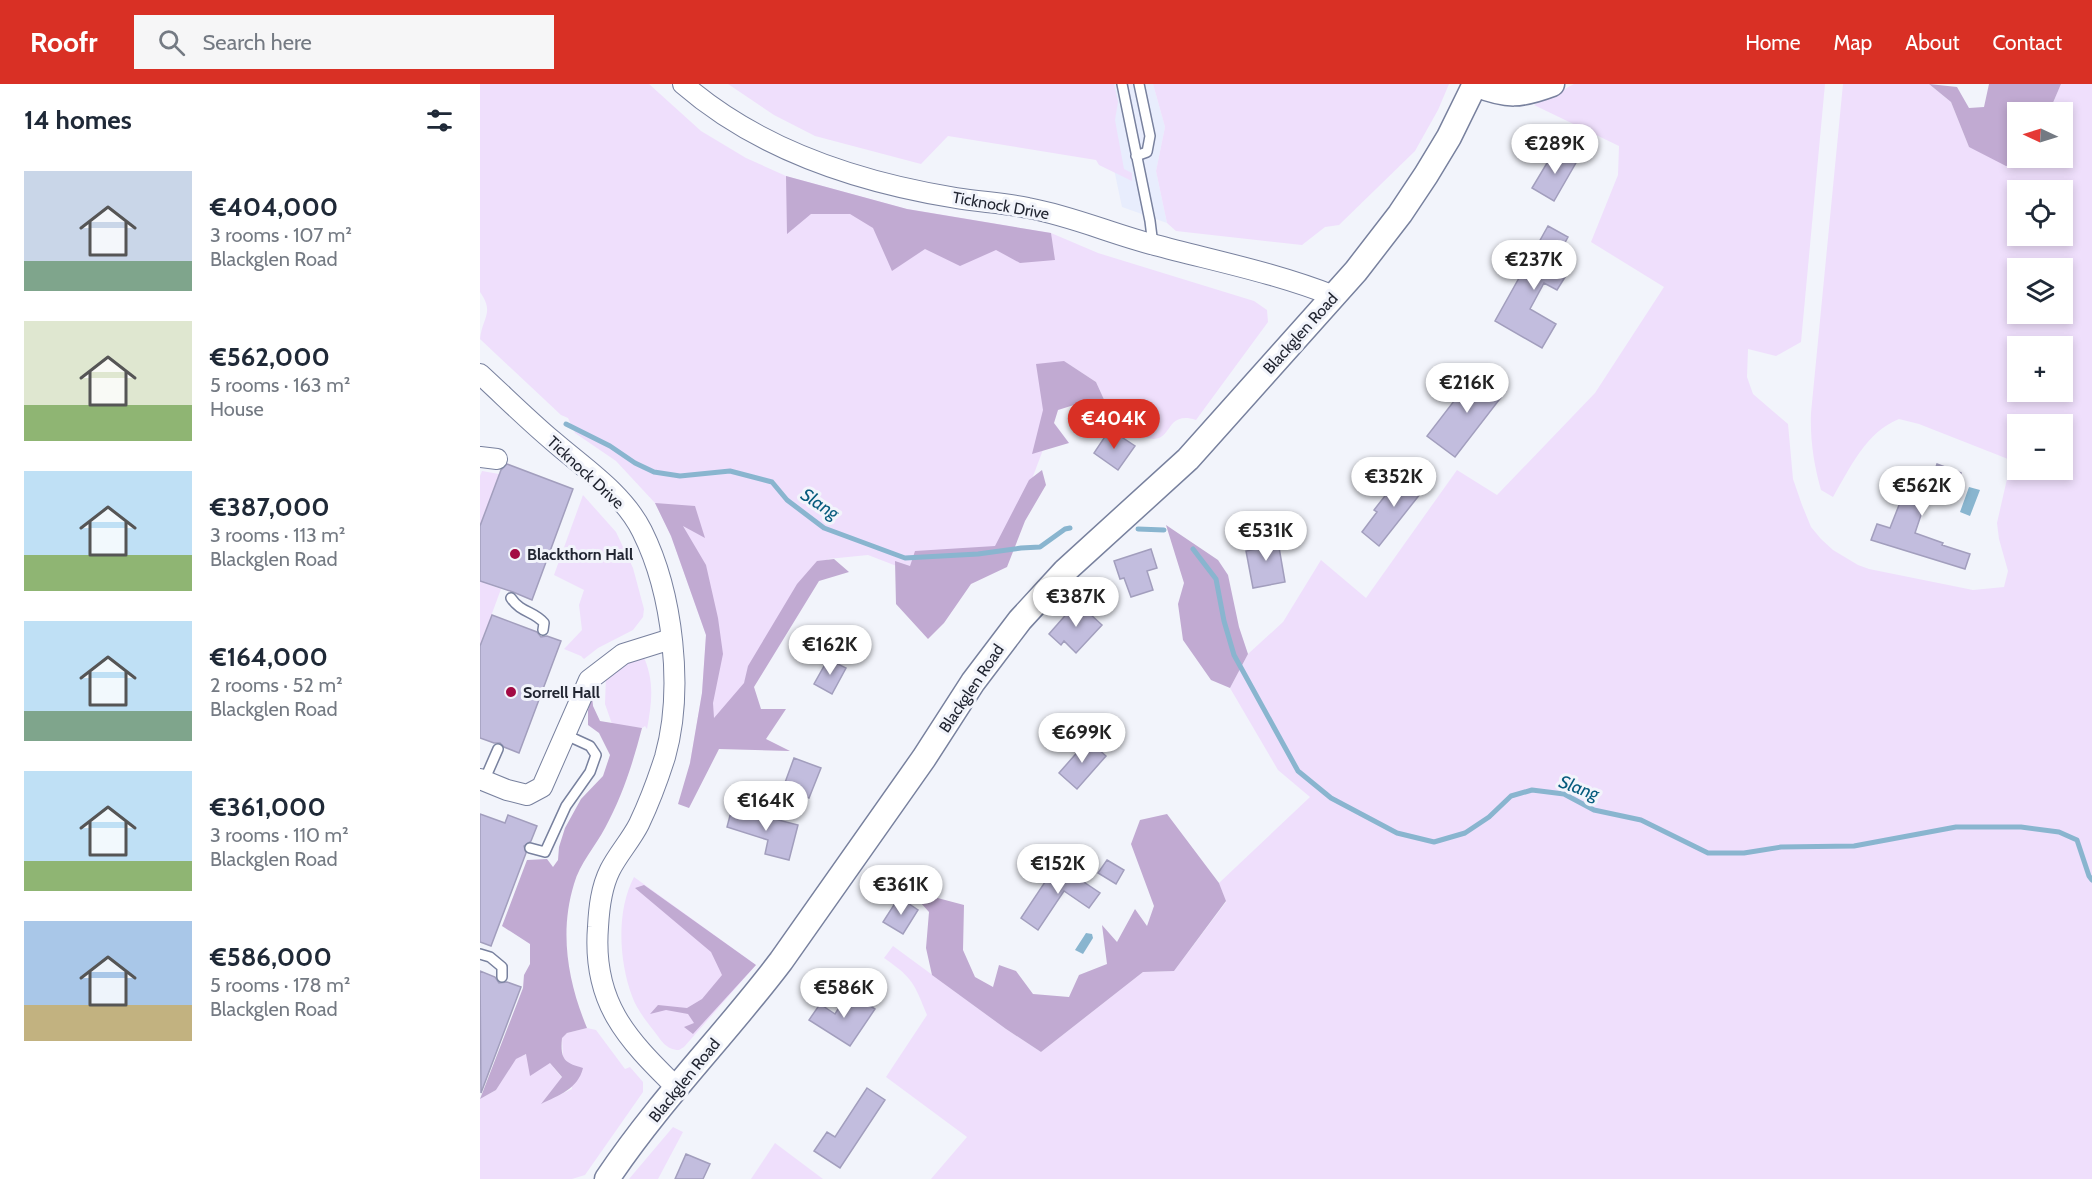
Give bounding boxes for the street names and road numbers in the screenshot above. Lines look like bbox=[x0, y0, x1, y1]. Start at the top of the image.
street label: Ticknock Drive bbox=[951, 188, 1051, 223]
street label: Blackglen Road bbox=[1259, 289, 1342, 378]
street label: Ticknock Drive bbox=[543, 432, 628, 513]
street label: Blackglen Road bbox=[935, 641, 1008, 736]
street label: Blackglen Road bbox=[645, 1035, 724, 1126]

